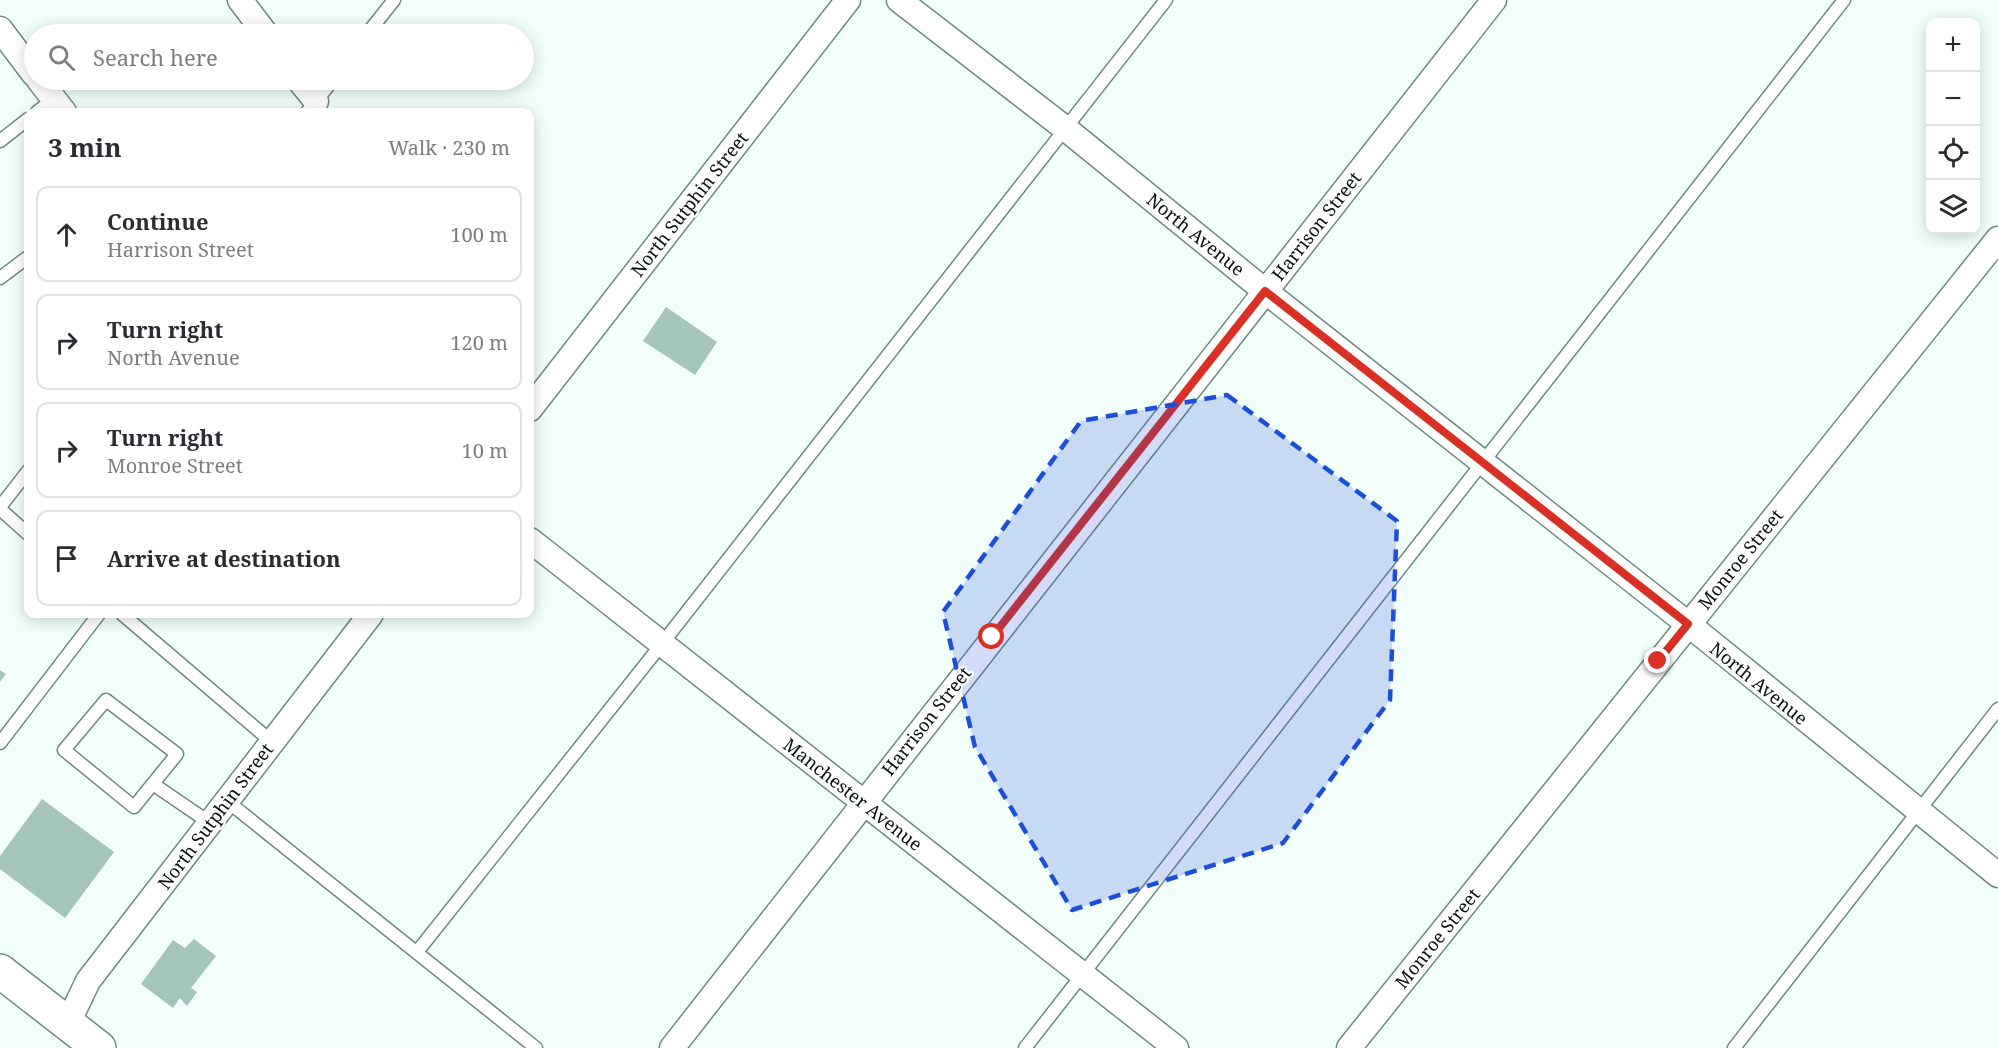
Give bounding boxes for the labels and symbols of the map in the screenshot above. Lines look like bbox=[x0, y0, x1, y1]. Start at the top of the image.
street label: North Sutphin Street bbox=[625, 127, 753, 281]
street label: Harrison Street bbox=[1266, 167, 1366, 285]
street label: North Avenue bbox=[1142, 187, 1250, 281]
street label: Monroe Street bbox=[1692, 504, 1788, 614]
route start bbox=[978, 623, 1004, 649]
street label: North Avenue bbox=[1705, 636, 1813, 730]
route end bbox=[1644, 647, 1670, 673]
street label: Harrison Street bbox=[876, 662, 976, 780]
street label: Manchester Avenue bbox=[779, 732, 927, 856]
street label: North Sutphin Street bbox=[152, 738, 278, 894]
street label: Monroe Street bbox=[1389, 883, 1485, 993]

